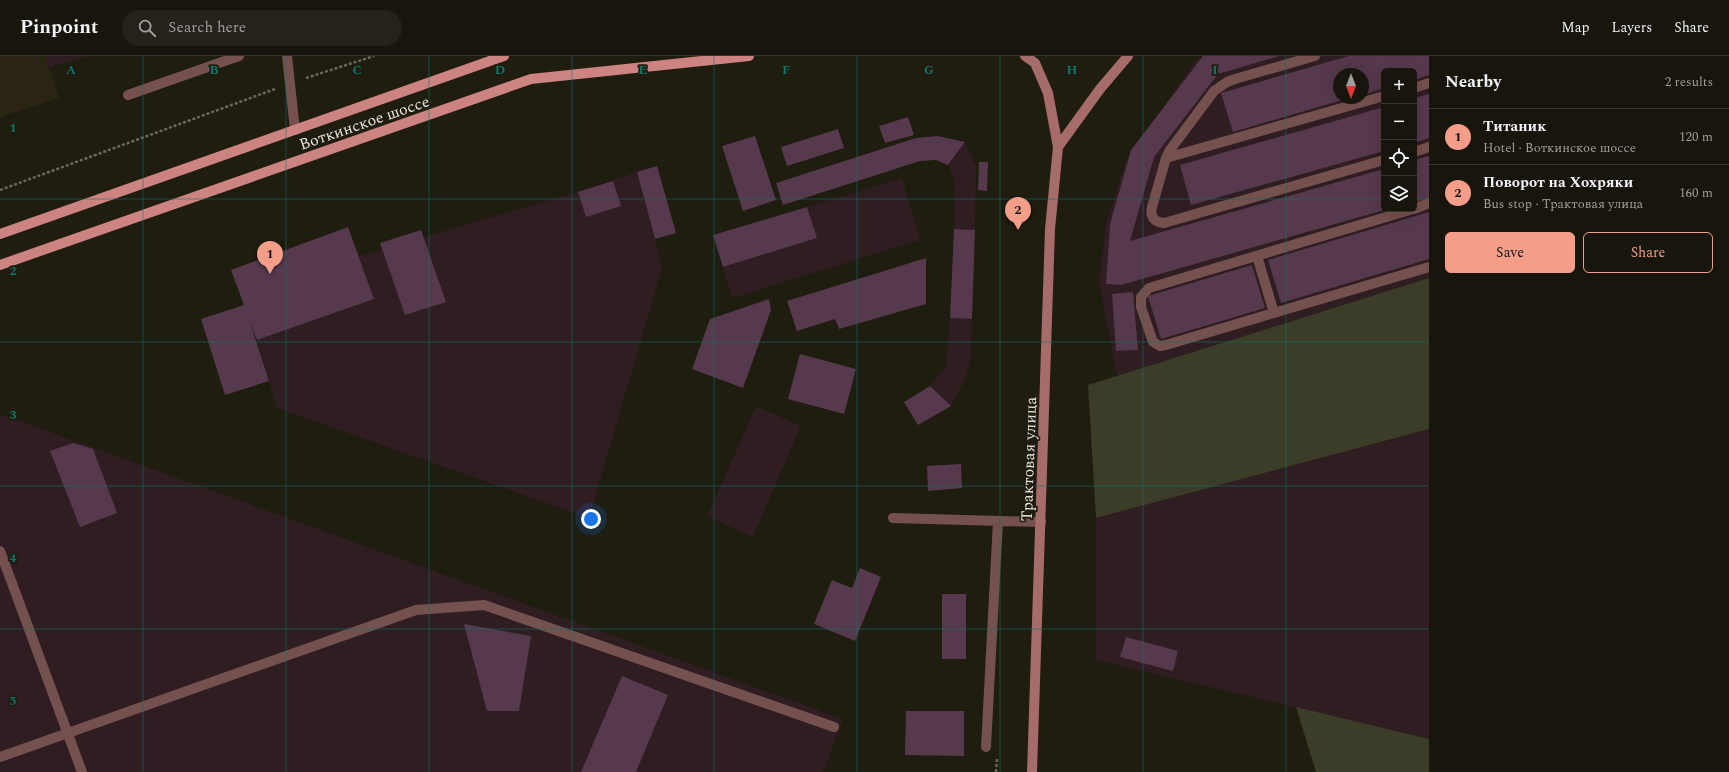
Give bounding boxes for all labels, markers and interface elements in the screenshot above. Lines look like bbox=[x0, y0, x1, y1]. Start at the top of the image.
search box bbox=[122, 10, 402, 46]
text: Pinpoint bbox=[20, 13, 98, 42]
text: Search here bbox=[168, 16, 246, 39]
icon: search bbox=[136, 17, 158, 39]
text: Map bbox=[1561, 17, 1590, 38]
text: Layers bbox=[1612, 17, 1652, 38]
text: Share bbox=[1674, 17, 1709, 38]
text: A bbox=[66, 60, 76, 80]
text: B bbox=[209, 60, 219, 80]
text: C bbox=[352, 60, 362, 80]
text: D bbox=[495, 60, 505, 80]
text: E bbox=[639, 60, 648, 80]
text: F bbox=[782, 60, 790, 80]
text: G bbox=[924, 60, 934, 80]
text: H bbox=[1067, 60, 1078, 80]
text: I bbox=[1212, 60, 1218, 80]
north arrow bbox=[1333, 68, 1369, 104]
map controls bbox=[1381, 68, 1417, 212]
button: + bbox=[1381, 68, 1417, 104]
text: Nearby bbox=[1445, 69, 1501, 95]
text: 2 results bbox=[1665, 72, 1713, 92]
street label: Воткинское шоссе bbox=[296, 89, 433, 157]
button: − bbox=[1381, 104, 1417, 140]
text: Титаник bbox=[1483, 115, 1546, 138]
text: 1 bbox=[9, 118, 17, 138]
text: 1 bbox=[1454, 127, 1462, 147]
text: 120 m bbox=[1679, 127, 1713, 147]
text: Hotel · Воткинское шоссе bbox=[1483, 138, 1636, 158]
button: locate bbox=[1381, 140, 1417, 176]
text: Поворот на Хохряки bbox=[1483, 171, 1633, 194]
button: layers bbox=[1381, 176, 1417, 212]
text: 2 bbox=[1454, 183, 1462, 203]
text: 160 m bbox=[1679, 183, 1713, 203]
text: Bus stop · Трактовая улица bbox=[1483, 194, 1643, 214]
pin: 2 bbox=[1005, 197, 1031, 230]
button: Save bbox=[1445, 232, 1575, 273]
button: Share bbox=[1583, 232, 1713, 273]
pin: 1 bbox=[257, 241, 283, 274]
text: 2 bbox=[9, 261, 17, 281]
street label: Трактовая улица bbox=[1015, 396, 1043, 522]
text: 3 bbox=[9, 405, 17, 425]
your location bbox=[581, 509, 601, 529]
text: 4 bbox=[9, 548, 17, 568]
text: 5 bbox=[9, 691, 17, 711]

